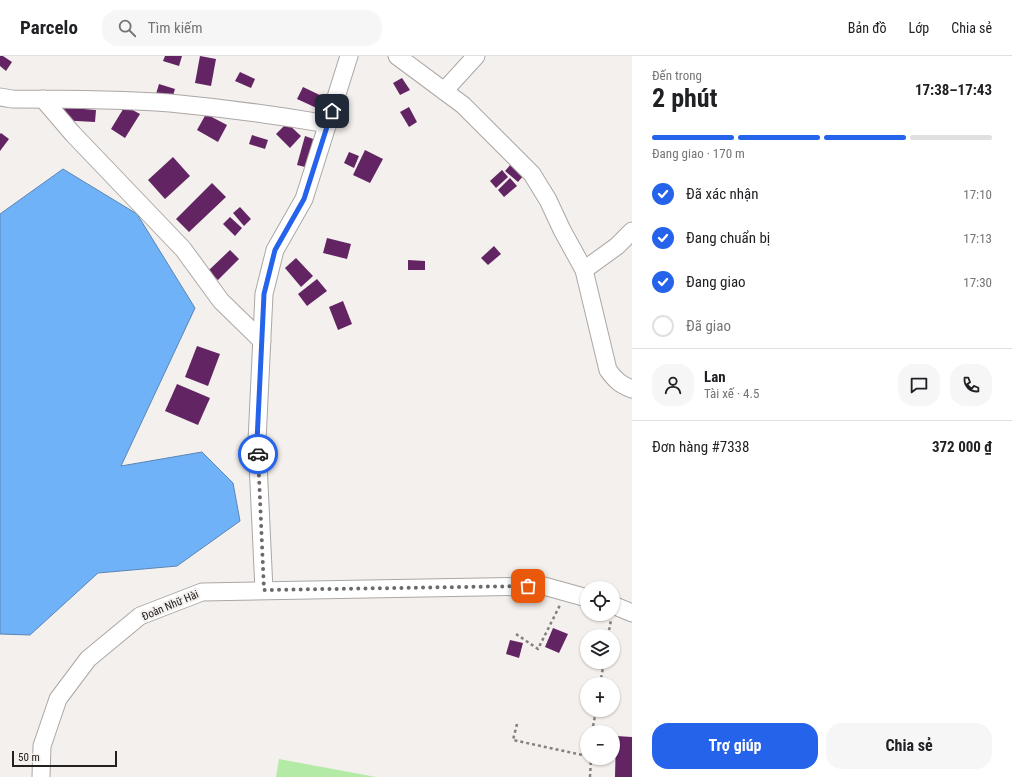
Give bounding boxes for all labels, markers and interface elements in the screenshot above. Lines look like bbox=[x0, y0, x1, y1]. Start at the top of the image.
search box bbox=[102, 10, 382, 46]
text: Parcelo bbox=[20, 16, 78, 39]
icon: search bbox=[116, 17, 138, 39]
text: Tìm kiếm bbox=[148, 19, 202, 37]
text: Bản đồ bbox=[848, 20, 887, 36]
text: Lớp bbox=[909, 20, 929, 36]
text: Chia sẻ bbox=[951, 20, 992, 36]
text: Đến trong bbox=[652, 68, 702, 83]
text: 17:38–17:43 bbox=[915, 81, 992, 99]
text: 2 phút bbox=[652, 83, 718, 113]
pin bbox=[315, 94, 349, 128]
icon: home bbox=[321, 100, 343, 122]
text: Đang giao · 170 m bbox=[652, 146, 745, 161]
icon: check bbox=[652, 183, 674, 205]
text: Đã xác nhận bbox=[686, 185, 759, 203]
text: 17:10 bbox=[963, 187, 992, 202]
icon: check bbox=[652, 227, 674, 249]
text: Đang chuẩn bị bbox=[686, 229, 770, 247]
text: 17:13 bbox=[963, 231, 992, 246]
icon: check bbox=[652, 271, 674, 293]
text: Đang giao bbox=[686, 273, 746, 291]
text: 17:30 bbox=[963, 275, 992, 290]
text: Đã giao bbox=[686, 317, 731, 335]
button: person bbox=[652, 364, 694, 406]
button: chat bbox=[898, 364, 940, 406]
button: phone bbox=[950, 364, 992, 406]
text: Lan bbox=[704, 368, 726, 386]
text: Tài xế · 4.5 bbox=[704, 386, 759, 401]
courier bbox=[238, 434, 278, 474]
text: Đơn hàng #7338 bbox=[652, 438, 749, 456]
text: 372 000 ₫ bbox=[932, 438, 992, 456]
icon: car bbox=[247, 443, 269, 465]
pin bbox=[511, 569, 545, 603]
icon: bag bbox=[517, 575, 539, 597]
map controls bbox=[580, 581, 620, 765]
button: locate bbox=[580, 581, 620, 621]
street label: Đoàn Nhữ Hài bbox=[140, 588, 201, 623]
button: layers bbox=[580, 629, 620, 669]
button: + bbox=[580, 677, 620, 717]
button: Trợ giúp bbox=[652, 723, 818, 769]
button: Chia sẻ bbox=[826, 723, 992, 769]
button: − bbox=[580, 725, 620, 765]
scale bar bbox=[12, 749, 117, 768]
text: 50 m bbox=[18, 751, 40, 764]

